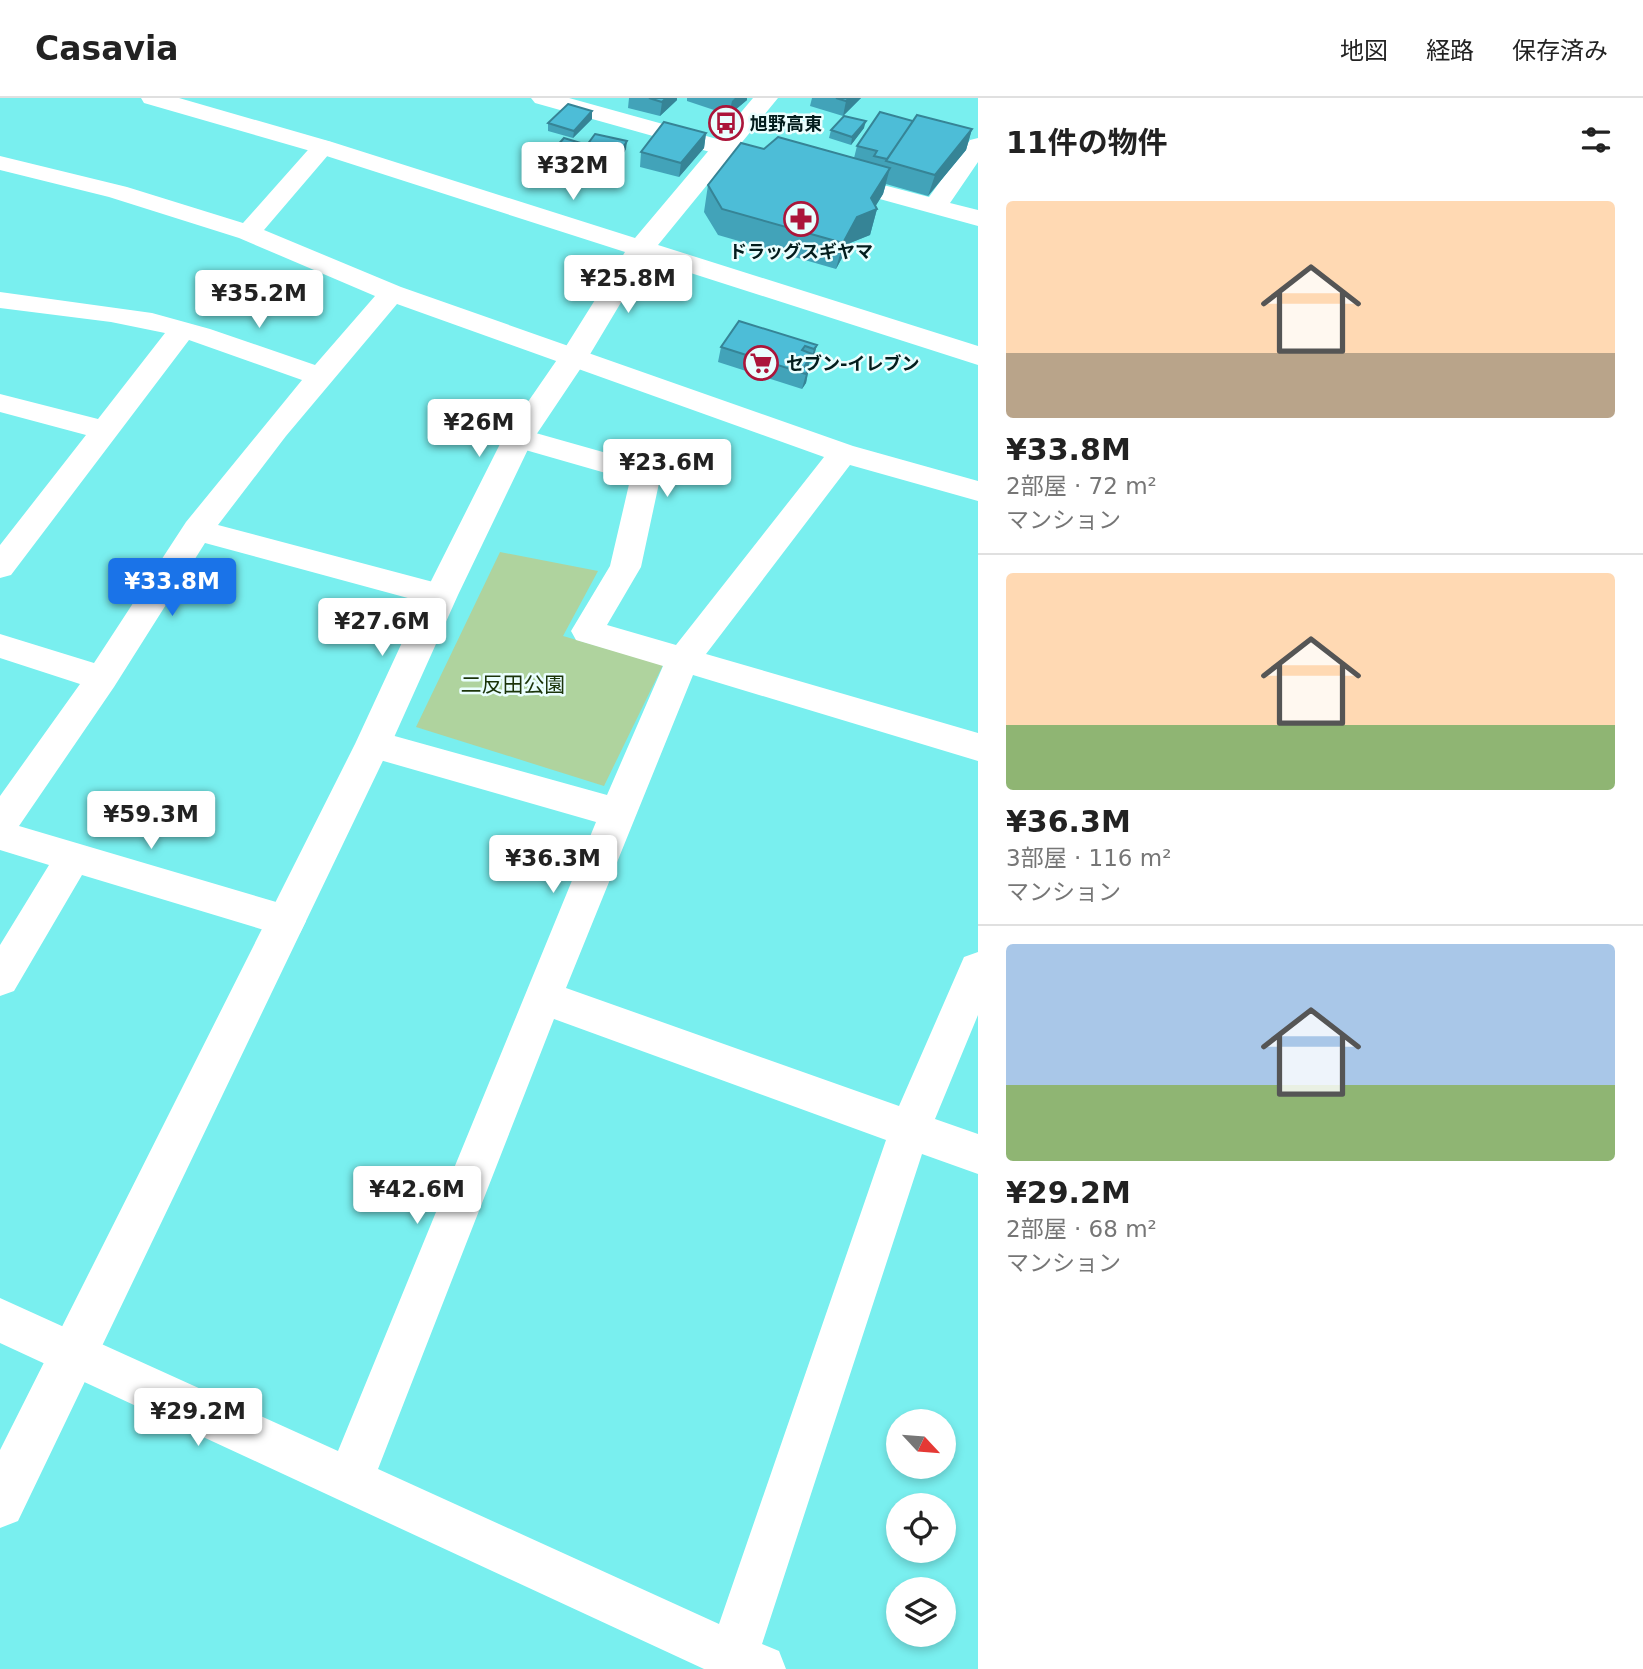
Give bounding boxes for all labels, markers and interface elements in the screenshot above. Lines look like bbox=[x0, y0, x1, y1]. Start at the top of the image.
text: Casavia bbox=[35, 29, 179, 68]
text: 地図 bbox=[1340, 37, 1388, 65]
text: 経路 bbox=[1426, 37, 1474, 65]
text: 保存済み bbox=[1512, 37, 1608, 65]
bus stop icon: 旭野高東 bbox=[707, 104, 745, 142]
place label: 旭野高東 bbox=[750, 113, 822, 134]
icon: filters bbox=[1577, 121, 1615, 159]
text: 11件の物件 bbox=[1006, 125, 1168, 160]
pin: ¥32M bbox=[532, 142, 614, 202]
text: ¥32M bbox=[538, 152, 608, 178]
pharmacy icon: ドラッグスギヤマ bbox=[782, 200, 820, 238]
place label: ドラッグスギヤマ bbox=[729, 241, 873, 262]
icon: home bbox=[1248, 246, 1374, 372]
pin: ¥25.8M bbox=[571, 256, 685, 315]
text: ¥25.8M bbox=[580, 265, 676, 291]
pin: ¥35.2M bbox=[202, 271, 316, 330]
text: ¥35.2M bbox=[211, 280, 307, 306]
supermarket icon: セブン-イレブン bbox=[742, 344, 780, 382]
place label: セブン-イレブン bbox=[786, 353, 919, 374]
pin: ¥26M bbox=[438, 400, 520, 459]
text: ¥26M bbox=[444, 409, 514, 435]
text: ¥33.8M bbox=[1006, 432, 1131, 467]
pin: ¥23.6M bbox=[610, 440, 724, 499]
text: ¥23.6M bbox=[619, 449, 715, 475]
text: 2部屋 · 72 m² bbox=[1006, 473, 1157, 499]
text: マンション bbox=[1006, 507, 1121, 533]
pin: ¥33.8M bbox=[115, 559, 229, 618]
text: ¥33.8M bbox=[124, 568, 220, 594]
pin: ¥27.6M bbox=[325, 598, 439, 658]
text: ¥27.6M bbox=[334, 608, 430, 634]
icon: home bbox=[1248, 618, 1374, 744]
park label: 二反田公園 bbox=[461, 673, 566, 697]
pin: ¥59.3M bbox=[94, 792, 208, 851]
text: ¥59.3M bbox=[103, 801, 199, 827]
text: ¥36.3M bbox=[1006, 804, 1131, 839]
pin: ¥36.3M bbox=[496, 836, 610, 895]
text: ¥36.3M bbox=[505, 845, 601, 871]
text: 3部屋 · 116 m² bbox=[1006, 845, 1171, 871]
text: マンション bbox=[1006, 879, 1121, 905]
icon: home bbox=[1248, 989, 1374, 1115]
pin: ¥42.6M bbox=[360, 1166, 474, 1226]
text: ¥29.2M bbox=[1006, 1175, 1131, 1210]
text: ¥42.6M bbox=[369, 1176, 465, 1202]
text: 2部屋 · 68 m² bbox=[1006, 1216, 1157, 1242]
text: マンション bbox=[1006, 1250, 1121, 1276]
pin: ¥29.2M bbox=[141, 1388, 255, 1448]
text: ¥29.2M bbox=[150, 1398, 246, 1424]
north arrow bbox=[886, 1409, 956, 1479]
map controls bbox=[886, 1409, 956, 1647]
button: locate bbox=[886, 1493, 956, 1563]
button: layers bbox=[886, 1577, 956, 1647]

